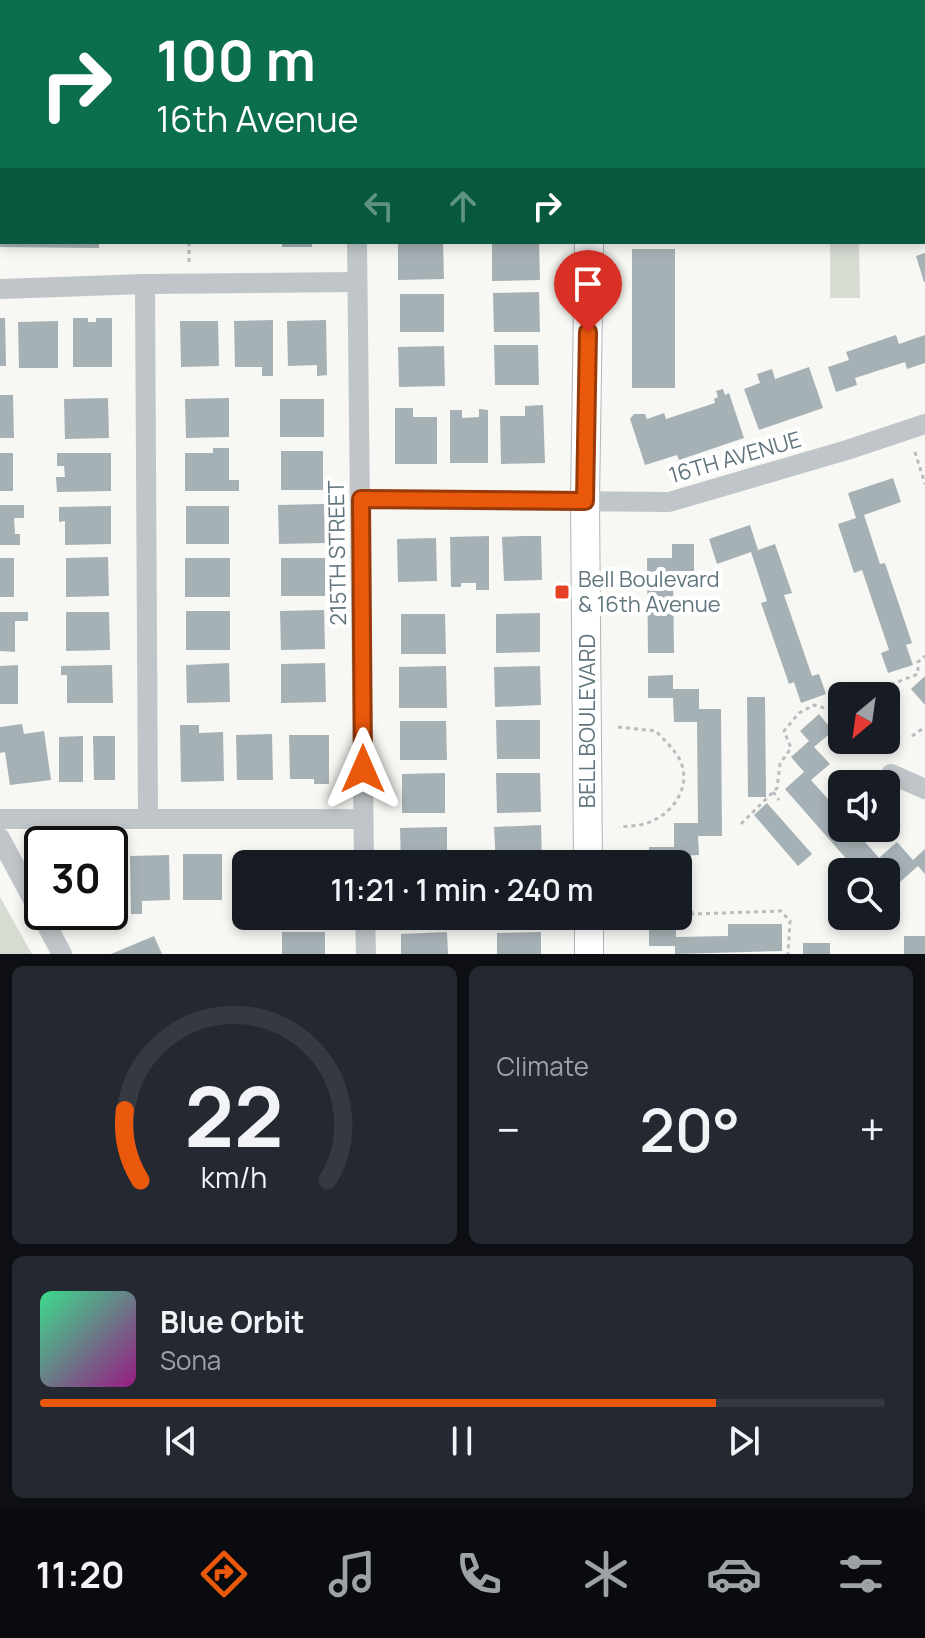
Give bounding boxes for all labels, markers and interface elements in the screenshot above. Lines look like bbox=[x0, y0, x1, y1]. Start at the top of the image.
text: 100 m bbox=[156, 21, 316, 98]
icon: right bbox=[24, 32, 128, 136]
text: 16th Avenue bbox=[156, 94, 359, 143]
icon: left bbox=[357, 184, 401, 228]
icon: ahead bbox=[441, 184, 485, 228]
icon: right bbox=[525, 184, 569, 228]
pin bbox=[554, 250, 622, 332]
icon: arrive bbox=[566, 262, 610, 306]
street label: 16TH AVENUE bbox=[665, 424, 805, 490]
street label: 215TH STREET bbox=[321, 480, 353, 626]
place label: Bell Boulevard & 16th Avenue bbox=[578, 564, 721, 619]
marker: Bell Boulevard & 16th Avenue bbox=[553, 583, 571, 601]
street label: BELL BOULEVARD bbox=[572, 634, 602, 808]
north arrow bbox=[828, 682, 900, 754]
map controls bbox=[828, 682, 900, 930]
position arrow bbox=[321, 727, 405, 811]
button: sound bbox=[828, 770, 900, 842]
speed limit sign: 30 bbox=[24, 826, 128, 930]
button: search bbox=[828, 858, 900, 930]
text: 11:21 · 1 min · 240 m bbox=[331, 869, 593, 910]
text: Climate bbox=[497, 1048, 589, 1084]
text: 22 bbox=[185, 1058, 284, 1172]
text: 20° bbox=[640, 1088, 740, 1170]
text: − bbox=[497, 1099, 520, 1159]
text: + bbox=[860, 1099, 885, 1159]
text: km/h bbox=[201, 1158, 267, 1197]
text: Blue Orbit bbox=[160, 1301, 305, 1342]
text: Sona bbox=[160, 1342, 221, 1378]
icon: previous bbox=[159, 1419, 203, 1463]
icon: pause bbox=[440, 1419, 484, 1463]
icon: next bbox=[722, 1419, 766, 1463]
icon: directions bbox=[196, 1546, 252, 1602]
icon: music bbox=[324, 1546, 380, 1602]
icon: phone bbox=[451, 1546, 507, 1602]
icon: climate bbox=[578, 1546, 634, 1602]
icon: car bbox=[706, 1546, 762, 1602]
icon: filters bbox=[833, 1546, 889, 1602]
text: 11:20 bbox=[36, 1550, 125, 1599]

